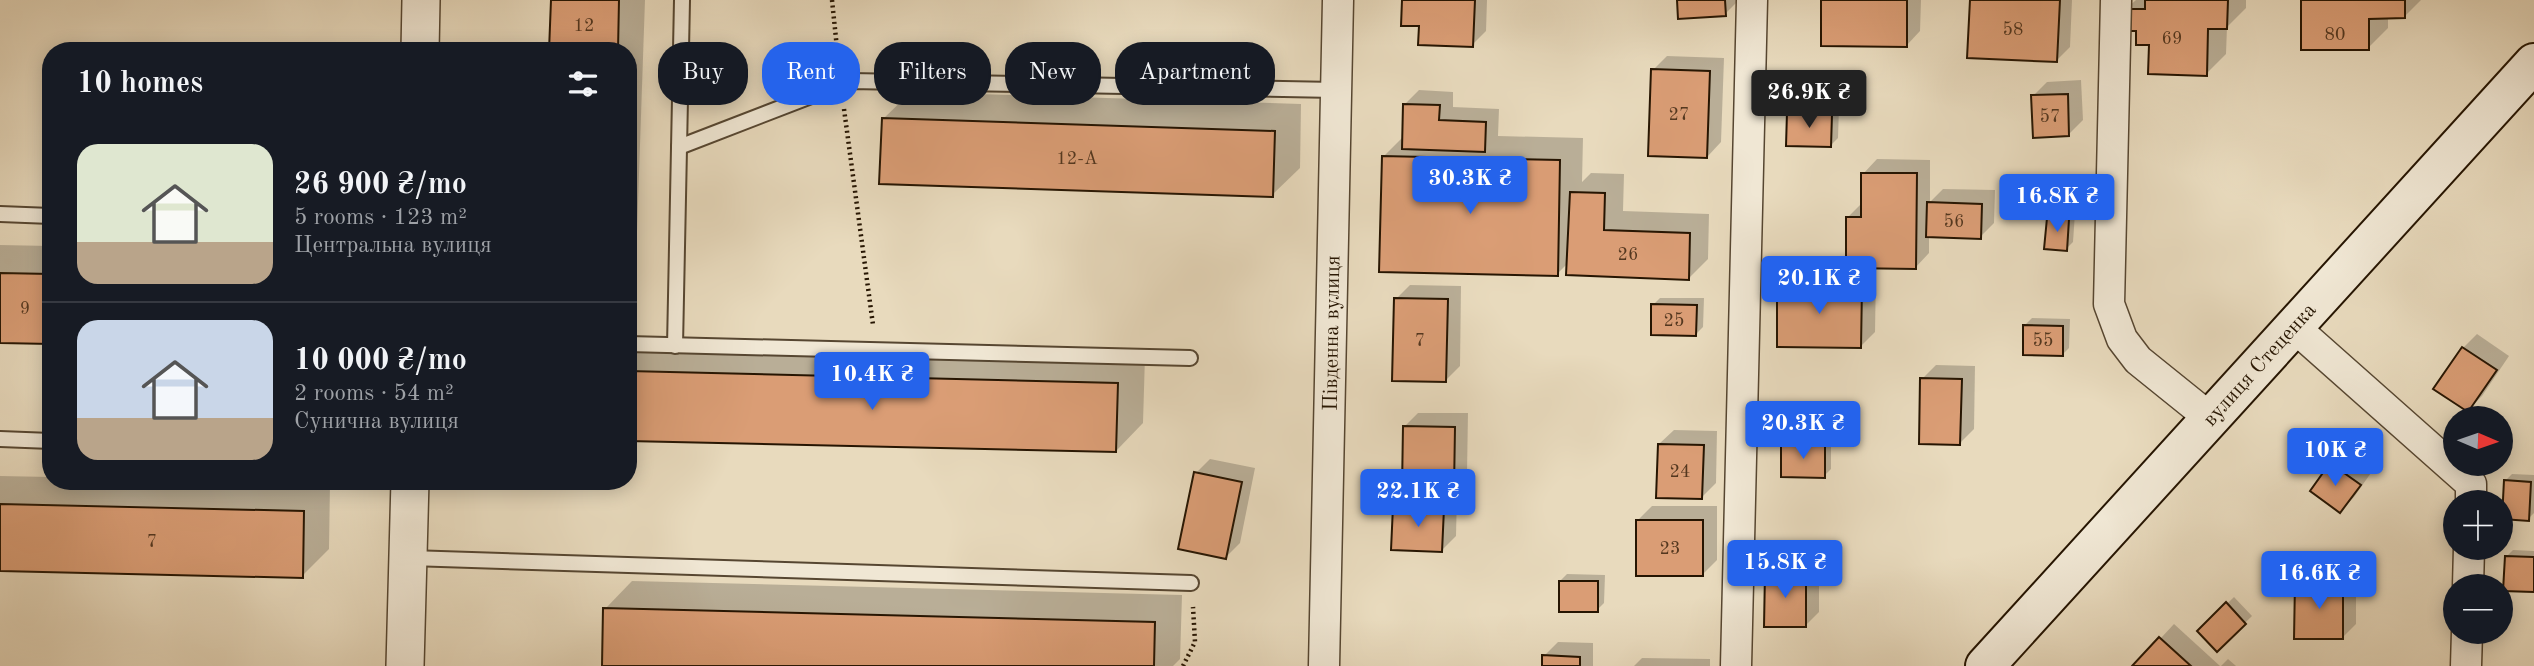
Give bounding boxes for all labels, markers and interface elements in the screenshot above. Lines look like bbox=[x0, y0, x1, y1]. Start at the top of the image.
house number: 12 bbox=[574, 17, 594, 35]
house number: 58 bbox=[2003, 21, 2023, 39]
house number: 80 bbox=[2325, 26, 2345, 44]
house number: 69 bbox=[2162, 30, 2182, 48]
chip: Buy bbox=[658, 42, 748, 105]
chip: Rent bbox=[762, 42, 860, 105]
chip: Filters bbox=[874, 42, 991, 105]
chip: New bbox=[1005, 42, 1101, 105]
chip: Apartment bbox=[1115, 42, 1275, 105]
icon: filters bbox=[564, 65, 602, 103]
text: 10 homes bbox=[77, 69, 203, 99]
pin: 26.9K ₴ bbox=[1744, 71, 1874, 130]
text: 26.9K ₴ bbox=[1767, 81, 1851, 104]
house number: 27 bbox=[1669, 106, 1689, 124]
house number: 57 bbox=[2040, 108, 2060, 126]
house number: 12-А bbox=[1056, 150, 1098, 168]
pin: 30.3K ₴ bbox=[1405, 156, 1535, 216]
text: 30.3K ₴ bbox=[1428, 167, 1512, 190]
text: 26 900 ₴/mo bbox=[294, 170, 467, 200]
icon: home bbox=[133, 172, 217, 256]
pin: 16.8K ₴ bbox=[1992, 174, 2122, 234]
text: 16.8K ₴ bbox=[2015, 185, 2099, 208]
text: 5 rooms · 123 m² bbox=[294, 206, 467, 229]
house number: 56 bbox=[1944, 213, 1964, 231]
text: Центральна вулиця bbox=[294, 234, 492, 257]
house number: 26 bbox=[1618, 246, 1638, 264]
street label: Південна вулиця bbox=[1321, 255, 1344, 411]
pin: 20.1K ₴ bbox=[1754, 256, 1884, 316]
text: 20.1K ₴ bbox=[1777, 267, 1861, 290]
street label: вулиця Стеценка bbox=[2200, 299, 2321, 431]
house number: 9 bbox=[20, 300, 30, 318]
house number: 25 bbox=[1664, 312, 1684, 330]
house number: 7 bbox=[1415, 332, 1425, 350]
house number: 55 bbox=[2033, 332, 2053, 350]
text: 10 000 ₴/mo bbox=[294, 346, 467, 376]
icon: home bbox=[133, 348, 217, 432]
pin: 10.4K ₴ bbox=[807, 352, 937, 412]
text: 10.4K ₴ bbox=[830, 363, 914, 386]
text: 2 rooms · 54 m² bbox=[294, 382, 454, 405]
pin: 20.3K ₴ bbox=[1738, 402, 1868, 461]
north arrow bbox=[2443, 406, 2513, 476]
map controls bbox=[2443, 406, 2513, 644]
text: Сунична вулиця bbox=[294, 410, 459, 433]
text: 20.3K ₴ bbox=[1761, 412, 1845, 435]
pin: 10K ₴ bbox=[2286, 428, 2384, 488]
text: 10K ₴ bbox=[2303, 439, 2367, 462]
house number: 24 bbox=[1670, 463, 1690, 481]
pin: 22.1K ₴ bbox=[1353, 470, 1483, 529]
text: 22.1K ₴ bbox=[1376, 480, 1460, 503]
button: + bbox=[2443, 490, 2513, 560]
house number: 7 bbox=[147, 533, 157, 551]
house number: 23 bbox=[1660, 540, 1680, 558]
pin: 15.8K ₴ bbox=[1720, 540, 1850, 600]
text: 15.8K ₴ bbox=[1743, 551, 1827, 574]
pin: 16.6K ₴ bbox=[2254, 552, 2384, 611]
text: 16.6K ₴ bbox=[2277, 562, 2361, 585]
button: − bbox=[2443, 574, 2513, 644]

